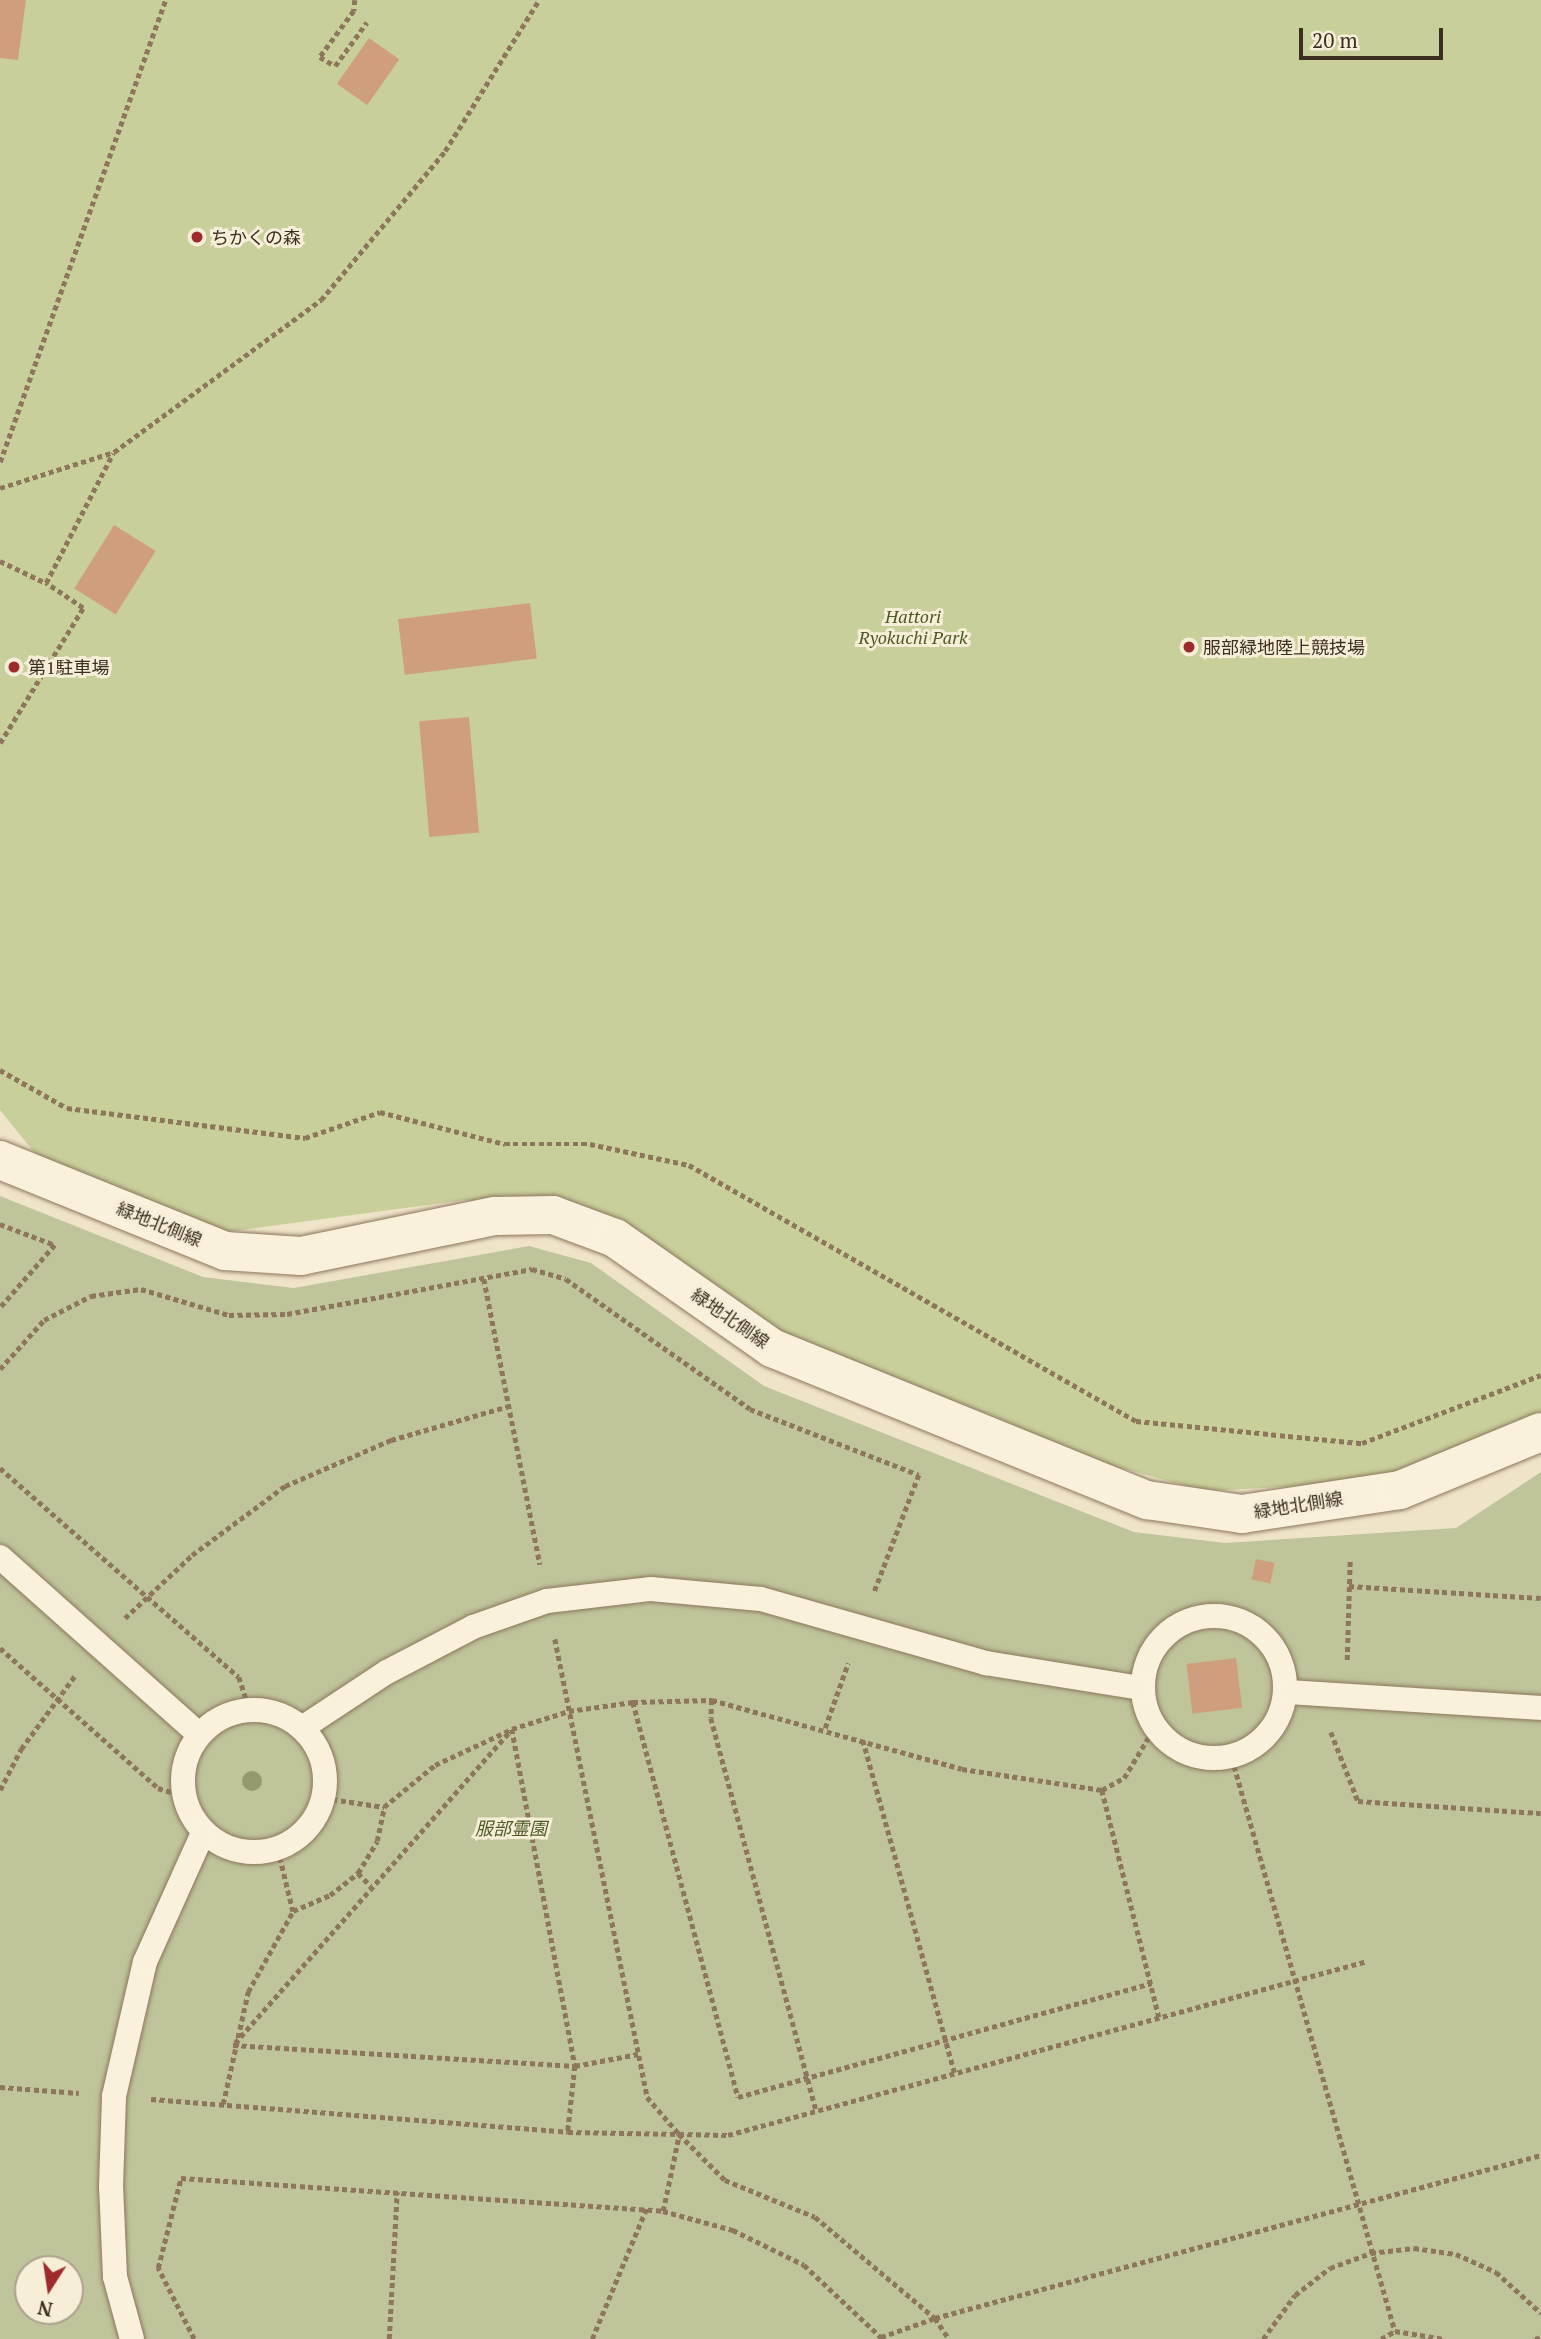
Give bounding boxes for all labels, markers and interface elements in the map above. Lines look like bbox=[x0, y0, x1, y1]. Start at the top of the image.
scale bar bbox=[1303, 14, 1446, 58]
text: 20 m bbox=[1312, 26, 1358, 54]
place label: ちかくの森 bbox=[211, 226, 301, 248]
marker: ちかくの森 bbox=[189, 229, 205, 245]
park label: Hattori Ryokuchi Park bbox=[858, 606, 968, 648]
place label: 服部緑地陸上競技場 bbox=[1203, 636, 1365, 658]
marker: 服部緑地陸上競技場 bbox=[1181, 639, 1197, 655]
place label: 第1駐車場 bbox=[28, 656, 110, 678]
marker: 第1駐車場 bbox=[6, 659, 22, 675]
street label: 緑地北側線 bbox=[113, 1197, 205, 1251]
street label: 緑地北側線 bbox=[687, 1283, 773, 1353]
street label: 緑地北側線 bbox=[1252, 1487, 1344, 1523]
park label: 服部霊園 bbox=[475, 1817, 547, 1839]
north arrow bbox=[14, 2255, 84, 2325]
text: N bbox=[35, 2295, 55, 2323]

